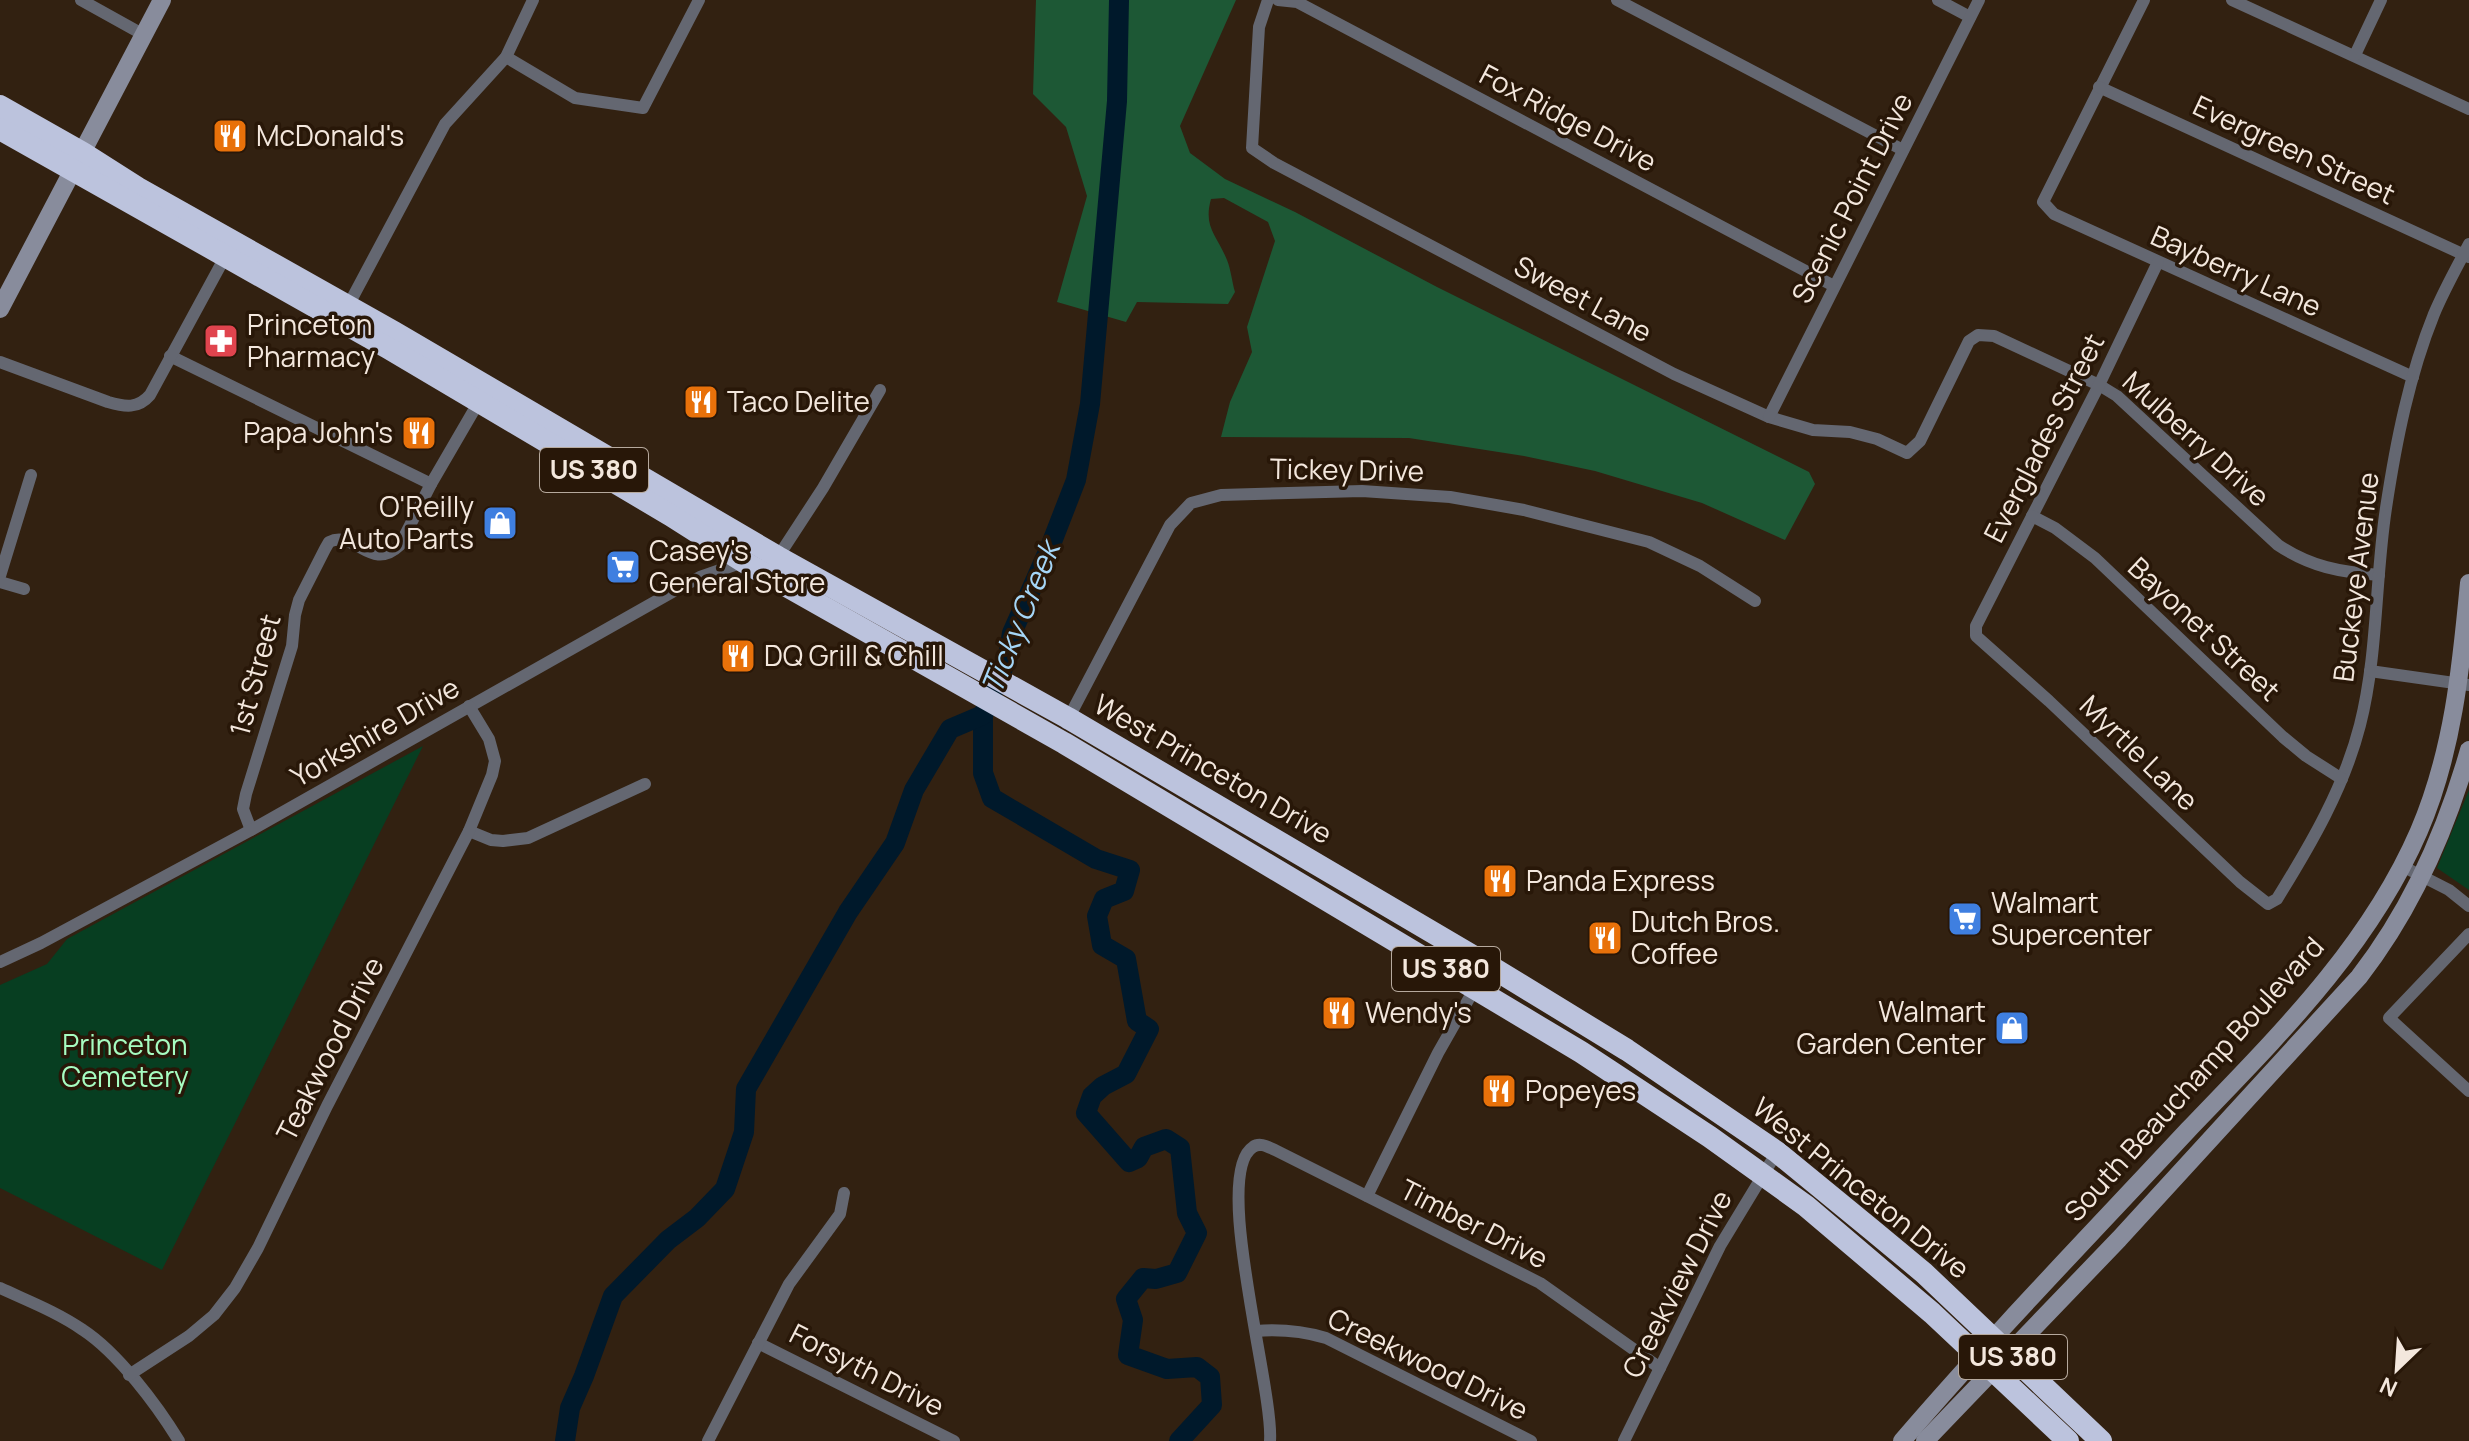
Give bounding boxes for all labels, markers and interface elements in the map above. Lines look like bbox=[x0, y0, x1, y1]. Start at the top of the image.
street label: Fox Ridge Drive bbox=[1473, 55, 1664, 180]
street label: Scenic Point Drive bbox=[1782, 86, 1921, 309]
street label: Evergreen Street bbox=[2187, 86, 2402, 213]
place label: McDonald's bbox=[256, 116, 404, 154]
restaurant icon: McDonald's bbox=[211, 117, 249, 155]
street label: Bayberry Lane bbox=[2145, 216, 2328, 325]
street label: Sweet Lane bbox=[1508, 246, 1659, 350]
place label: Princeton Pharmacy bbox=[247, 305, 375, 375]
pharmacy icon: Princeton Pharmacy bbox=[202, 322, 240, 360]
street label: Everglades Street bbox=[1974, 327, 2112, 548]
street label: Mulberry Drive bbox=[2115, 362, 2278, 514]
place label: Taco Delite bbox=[727, 382, 870, 420]
restaurant icon: Taco Delite bbox=[682, 383, 720, 421]
place label: Papa John's bbox=[243, 413, 393, 451]
restaurant icon: Papa John's bbox=[400, 414, 438, 452]
road number: US 380 bbox=[540, 448, 648, 492]
street label: Tickey Drive bbox=[1270, 449, 1424, 489]
street label: Buckeye Avenue bbox=[2323, 470, 2387, 684]
place label: O'Reilly Auto Parts bbox=[339, 487, 474, 557]
shop icon: O'Reilly Auto Parts bbox=[481, 504, 519, 542]
place label: Casey's General Store bbox=[649, 531, 825, 601]
water label: Ticky Creek bbox=[971, 532, 1070, 699]
supermarket icon: Casey's General Store bbox=[604, 548, 642, 586]
street label: Bayonet Street bbox=[2121, 548, 2289, 709]
street label: 1st Street bbox=[220, 610, 289, 740]
place label: DQ Grill & Chill bbox=[764, 636, 944, 674]
restaurant icon: DQ Grill & Chill bbox=[719, 637, 757, 675]
street label: Yorkshire Drive bbox=[283, 667, 466, 795]
street label: West Princeton Drive bbox=[1088, 684, 1339, 852]
street label: Myrtle Lane bbox=[2072, 686, 2207, 818]
place label: Panda Express bbox=[1526, 861, 1715, 899]
restaurant icon: Panda Express bbox=[1481, 862, 1519, 900]
place label: Walmart Supercenter bbox=[1991, 883, 2152, 953]
supermarket icon: Walmart Supercenter bbox=[1946, 900, 1984, 938]
place label: Dutch Bros. Coffee bbox=[1631, 902, 1780, 972]
restaurant icon: Dutch Bros. Coffee bbox=[1586, 919, 1624, 957]
street label: South Beauchamp Boulevard bbox=[2055, 928, 2332, 1229]
road number: US 380 bbox=[1392, 947, 1500, 991]
street label: Teakwood Drive bbox=[266, 950, 392, 1147]
place label: Walmart Garden Center bbox=[1796, 992, 1986, 1062]
place label: Wendy's bbox=[1365, 993, 1472, 1031]
restaurant icon: Wendy's bbox=[1320, 994, 1358, 1032]
shop icon: Walmart Garden Center bbox=[1993, 1009, 2031, 1047]
park label: Princeton Cemetery bbox=[61, 1025, 189, 1095]
place label: Popeyes bbox=[1525, 1071, 1636, 1109]
restaurant icon: Popeyes bbox=[1480, 1072, 1518, 1110]
street label: West Princeton Drive bbox=[1745, 1088, 1978, 1287]
street label: Timber Drive bbox=[1394, 1170, 1555, 1277]
street label: Creekview Drive bbox=[1613, 1183, 1740, 1384]
street label: Creekwood Drive bbox=[1322, 1298, 1535, 1428]
street label: Forsyth Drive bbox=[784, 1314, 951, 1424]
north arrow bbox=[2357, 1329, 2437, 1409]
road number: US 380 bbox=[1959, 1335, 2067, 1379]
text: N bbox=[2375, 1370, 2402, 1404]

